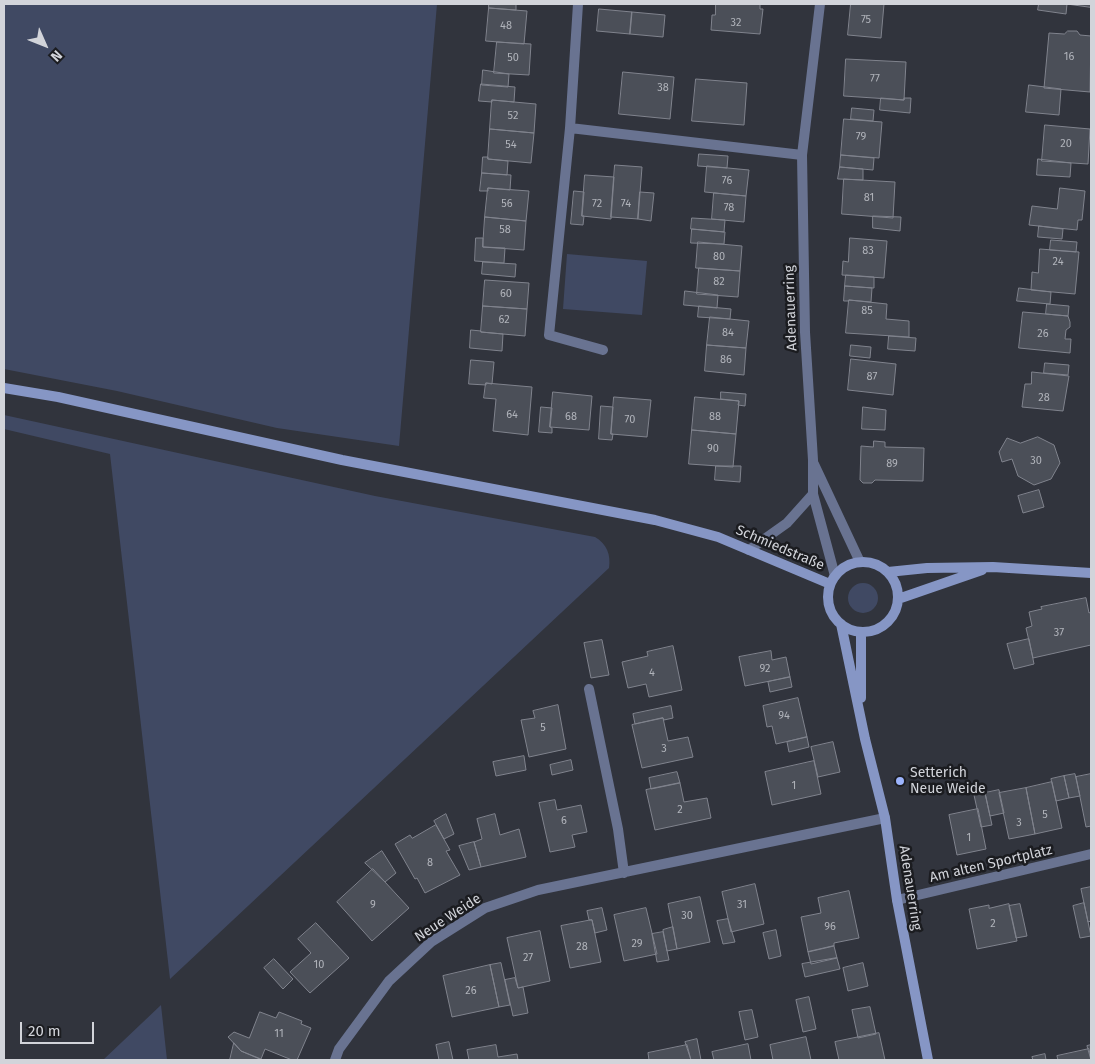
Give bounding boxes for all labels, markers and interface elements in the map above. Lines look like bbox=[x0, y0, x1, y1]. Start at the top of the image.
house number: 75 bbox=[861, 13, 871, 27]
house number: 32 bbox=[731, 16, 741, 30]
house number: 48 bbox=[500, 19, 512, 33]
north arrow bbox=[20, 20, 70, 70]
text: N bbox=[47, 47, 65, 65]
house number: 16 bbox=[1064, 50, 1074, 64]
house number: 50 bbox=[507, 51, 519, 65]
house number: 77 bbox=[870, 72, 880, 86]
house number: 38 bbox=[657, 81, 669, 95]
house number: 52 bbox=[508, 109, 518, 123]
house number: 79 bbox=[856, 130, 866, 144]
house number: 20 bbox=[1060, 137, 1072, 151]
house number: 54 bbox=[505, 138, 517, 152]
house number: 76 bbox=[722, 174, 732, 188]
house number: 81 bbox=[864, 191, 874, 205]
house number: 56 bbox=[501, 197, 513, 211]
house number: 72 bbox=[592, 197, 602, 211]
house number: 74 bbox=[621, 197, 631, 211]
house number: 78 bbox=[724, 201, 734, 215]
house number: 58 bbox=[499, 223, 511, 237]
house number: 83 bbox=[862, 244, 874, 258]
house number: 80 bbox=[713, 250, 725, 264]
house number: 24 bbox=[1053, 255, 1063, 269]
street label: Adenauerring bbox=[781, 265, 801, 351]
house number: 82 bbox=[713, 275, 725, 289]
house number: 60 bbox=[500, 287, 512, 301]
house number: 85 bbox=[861, 304, 873, 318]
house number: 62 bbox=[498, 313, 510, 327]
house number: 84 bbox=[722, 326, 734, 340]
house number: 26 bbox=[1037, 327, 1049, 341]
house number: 86 bbox=[720, 353, 732, 367]
house number: 87 bbox=[867, 370, 877, 384]
house number: 28 bbox=[1038, 391, 1050, 405]
house number: 64 bbox=[506, 408, 518, 422]
house number: 68 bbox=[565, 410, 577, 424]
house number: 88 bbox=[709, 410, 721, 424]
house number: 70 bbox=[625, 413, 635, 427]
house number: 90 bbox=[707, 442, 719, 456]
house number: 30 bbox=[1030, 454, 1042, 468]
house number: 89 bbox=[886, 457, 898, 471]
street label: Schmiedstraße bbox=[733, 522, 827, 574]
house number: 37 bbox=[1054, 626, 1064, 640]
house number: 92 bbox=[760, 662, 770, 676]
house number: 4 bbox=[649, 666, 655, 680]
house number: 94 bbox=[778, 709, 790, 723]
house number: 5 bbox=[540, 721, 546, 735]
house number: 3 bbox=[661, 742, 667, 756]
place label: Setterich Neue Weide bbox=[910, 765, 986, 798]
marker: Setterich Neue Weide bbox=[894, 775, 906, 787]
house number: 1 bbox=[792, 779, 796, 793]
house number: 2 bbox=[677, 803, 683, 817]
house number: 5 bbox=[1042, 808, 1048, 822]
house number: 6 bbox=[561, 814, 567, 828]
house number: 3 bbox=[1016, 816, 1022, 830]
house number: 1 bbox=[967, 831, 971, 845]
street label: Am alten Sportplatz bbox=[928, 842, 1054, 886]
street label: Adenauerring bbox=[895, 844, 925, 932]
house number: 8 bbox=[427, 856, 433, 870]
street label: Neue Weide bbox=[412, 890, 484, 946]
house number: 9 bbox=[370, 898, 376, 912]
house number: 31 bbox=[737, 898, 747, 912]
house number: 30 bbox=[681, 909, 693, 923]
house number: 2 bbox=[990, 917, 996, 931]
house number: 96 bbox=[824, 920, 836, 934]
house number: 29 bbox=[631, 937, 643, 951]
house number: 28 bbox=[576, 940, 588, 954]
house number: 27 bbox=[523, 951, 533, 965]
house number: 10 bbox=[314, 958, 324, 972]
house number: 26 bbox=[465, 984, 477, 998]
scale bar bbox=[22, 1012, 96, 1044]
text: 20 m bbox=[28, 1022, 61, 1040]
house number: 11 bbox=[274, 1027, 284, 1041]

